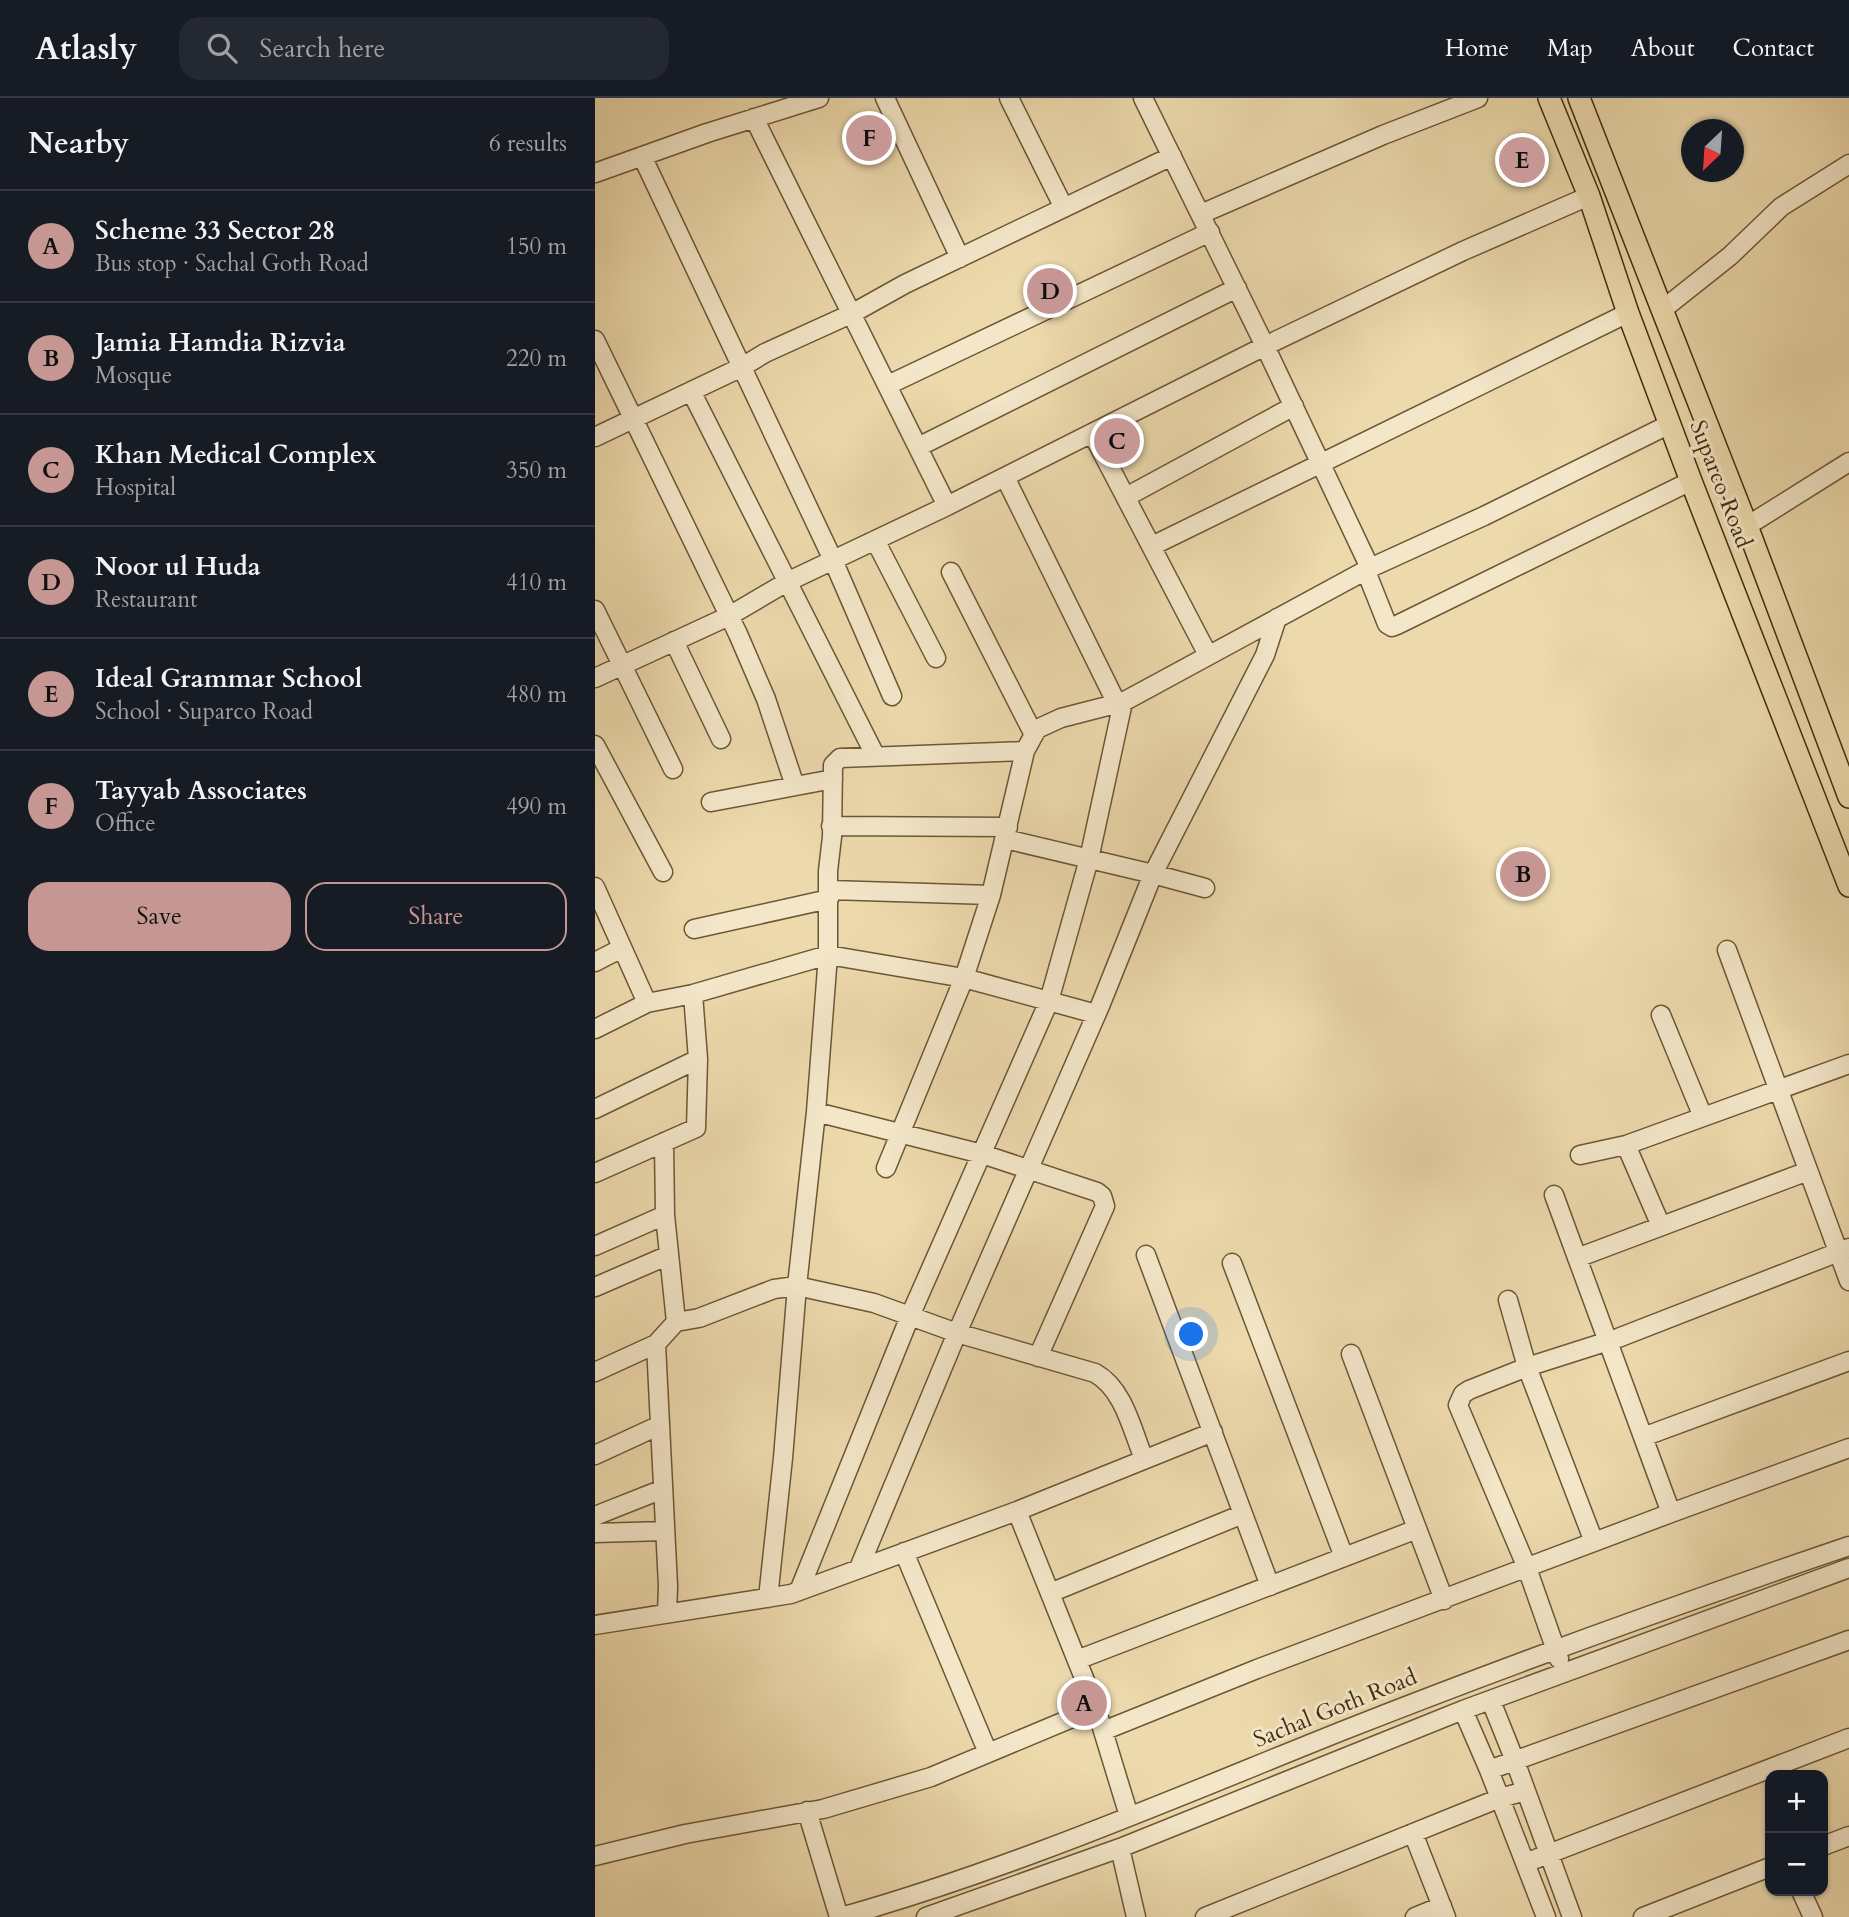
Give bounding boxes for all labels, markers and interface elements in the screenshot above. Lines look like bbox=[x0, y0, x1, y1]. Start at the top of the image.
search box bbox=[179, 17, 669, 80]
text: Atlasly bbox=[35, 26, 137, 71]
icon: search bbox=[203, 29, 241, 67]
text: Search here bbox=[259, 31, 385, 66]
text: Home bbox=[1445, 32, 1509, 65]
text: Map bbox=[1547, 32, 1593, 65]
text: About bbox=[1631, 32, 1695, 65]
text: Contact bbox=[1733, 32, 1814, 65]
pin: F bbox=[846, 112, 892, 164]
north arrow bbox=[1681, 119, 1744, 182]
text: Nearby bbox=[28, 123, 129, 164]
text: 6 results bbox=[489, 128, 567, 159]
pin: E bbox=[1499, 134, 1545, 186]
text: Scheme 33 Sector 28 bbox=[95, 213, 335, 248]
text: A bbox=[42, 231, 60, 262]
text: 150 m bbox=[506, 231, 567, 262]
text: Bus stop · Sachal Goth Road bbox=[95, 248, 369, 279]
pin: D bbox=[1027, 265, 1073, 317]
text: Jamia Hamdia Rizvia bbox=[95, 325, 346, 360]
text: B bbox=[43, 343, 59, 374]
text: 220 m bbox=[506, 343, 567, 374]
text: Mosque bbox=[95, 360, 172, 391]
pin: C bbox=[1094, 415, 1140, 467]
street label: Suparco Road bbox=[1682, 416, 1760, 553]
text: Khan Medical Complex bbox=[95, 437, 377, 472]
text: C bbox=[42, 455, 60, 486]
text: 350 m bbox=[506, 455, 567, 486]
text: Hospital bbox=[95, 472, 176, 503]
text: Noor ul Huda bbox=[95, 549, 261, 584]
text: D bbox=[41, 567, 61, 598]
text: 410 m bbox=[506, 567, 567, 598]
text: Restaurant bbox=[95, 584, 198, 615]
text: Ideal Grammar School bbox=[95, 661, 362, 696]
text: E bbox=[44, 679, 58, 710]
text: 480 m bbox=[506, 679, 567, 710]
text: School · Suparco Road bbox=[95, 696, 313, 727]
text: Tayyab Associates bbox=[95, 773, 307, 808]
text: F bbox=[44, 791, 58, 822]
text: 490 m bbox=[506, 791, 567, 822]
text: Office bbox=[95, 808, 156, 839]
pin: B bbox=[1500, 848, 1546, 900]
button: Save bbox=[28, 882, 291, 951]
button: Share bbox=[305, 882, 567, 951]
your location bbox=[1174, 1317, 1208, 1351]
street label: Sachal Goth Road bbox=[1249, 1661, 1422, 1755]
pin: A bbox=[1061, 1677, 1107, 1729]
map controls bbox=[1765, 1770, 1828, 1896]
button: + bbox=[1765, 1770, 1828, 1833]
button: − bbox=[1765, 1833, 1828, 1896]

